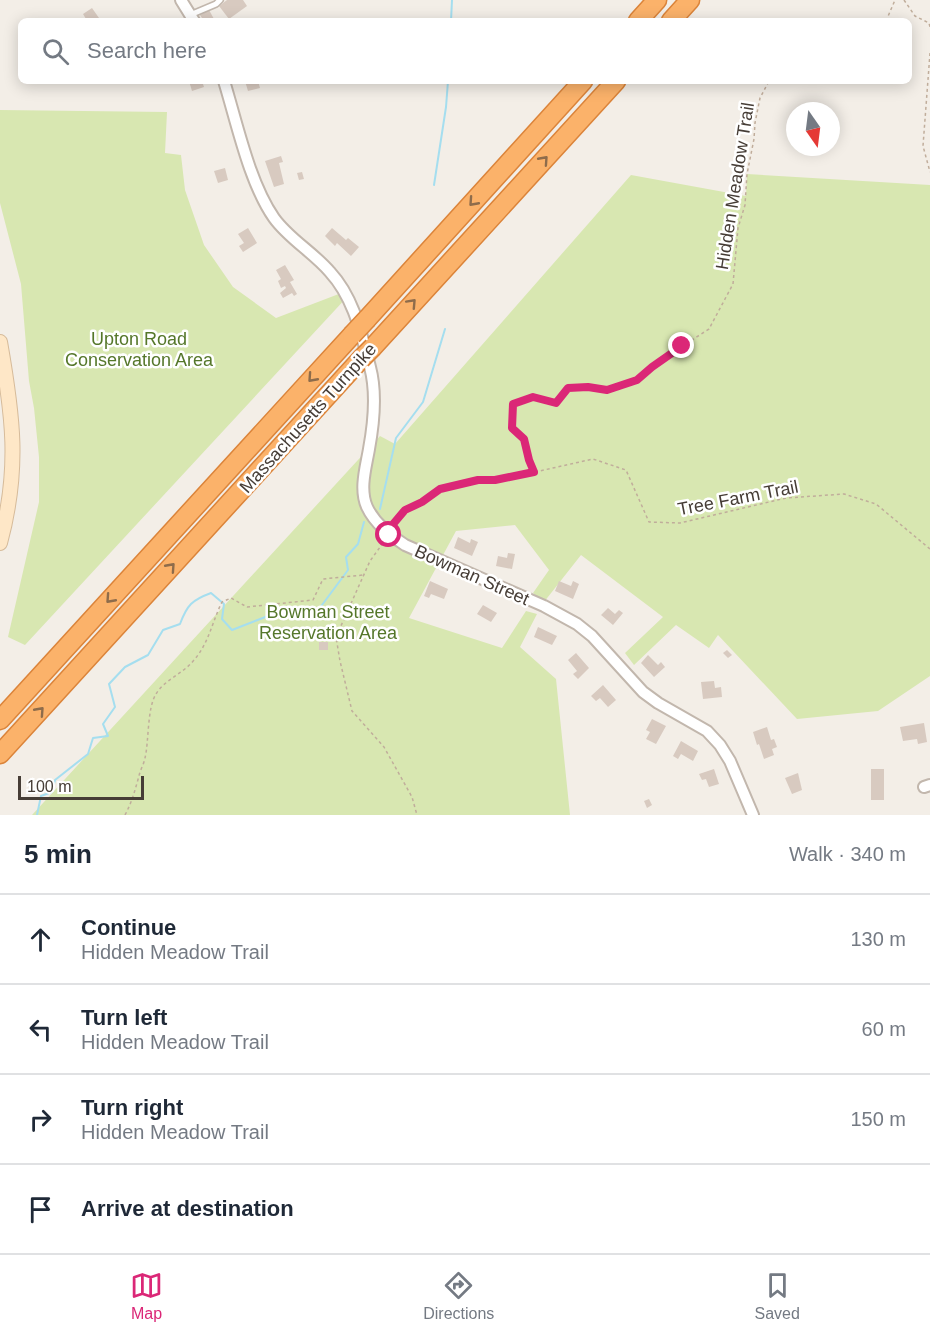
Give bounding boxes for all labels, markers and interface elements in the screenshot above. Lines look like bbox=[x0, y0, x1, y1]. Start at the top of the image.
search box bbox=[18, 18, 912, 84]
icon: search bbox=[39, 35, 72, 68]
text: Search here bbox=[87, 38, 207, 63]
street label: Hidden Meadow Trail bbox=[712, 101, 758, 271]
north arrow bbox=[786, 102, 840, 156]
one-way arrow bbox=[537, 156, 548, 166]
one-way arrow bbox=[469, 195, 480, 206]
one-way arrow bbox=[405, 300, 416, 310]
park label: Upton Road Conservation Area bbox=[65, 329, 214, 370]
route end bbox=[668, 332, 694, 358]
street label: Massachusetts Turnpike bbox=[236, 339, 380, 497]
one-way arrow bbox=[308, 371, 319, 382]
street label: Tree Farm Trail bbox=[676, 477, 800, 519]
route start bbox=[375, 521, 401, 547]
street label: Bowman Street bbox=[412, 541, 532, 609]
one-way arrow bbox=[164, 564, 175, 574]
one-way arrow bbox=[106, 593, 117, 603]
park label: Bowman Street Reservation Area bbox=[259, 602, 398, 643]
one-way arrow bbox=[32, 707, 43, 718]
scale bar bbox=[18, 773, 144, 800]
text: 100 m bbox=[27, 778, 71, 795]
text: 5 min bbox=[24, 839, 92, 869]
text: Walk · 340 m bbox=[789, 843, 906, 865]
text: Continue bbox=[81, 915, 176, 940]
icon: ahead bbox=[24, 923, 57, 956]
text: 130 m bbox=[850, 928, 906, 950]
text: Hidden Meadow Trail bbox=[81, 941, 269, 963]
text: Turn left bbox=[81, 1005, 167, 1030]
icon: left bbox=[24, 1013, 57, 1046]
text: 60 m bbox=[862, 1018, 906, 1040]
text: Hidden Meadow Trail bbox=[81, 1031, 269, 1053]
text: Turn right bbox=[81, 1095, 183, 1120]
icon: right bbox=[24, 1103, 57, 1136]
text: 150 m bbox=[850, 1108, 906, 1130]
text: Hidden Meadow Trail bbox=[81, 1121, 269, 1143]
icon: arrive bbox=[24, 1193, 57, 1226]
text: Arrive at destination bbox=[81, 1196, 294, 1221]
tab: Map bbox=[130, 1269, 163, 1323]
tab: Directions bbox=[423, 1269, 494, 1323]
tab: Saved bbox=[755, 1269, 800, 1323]

